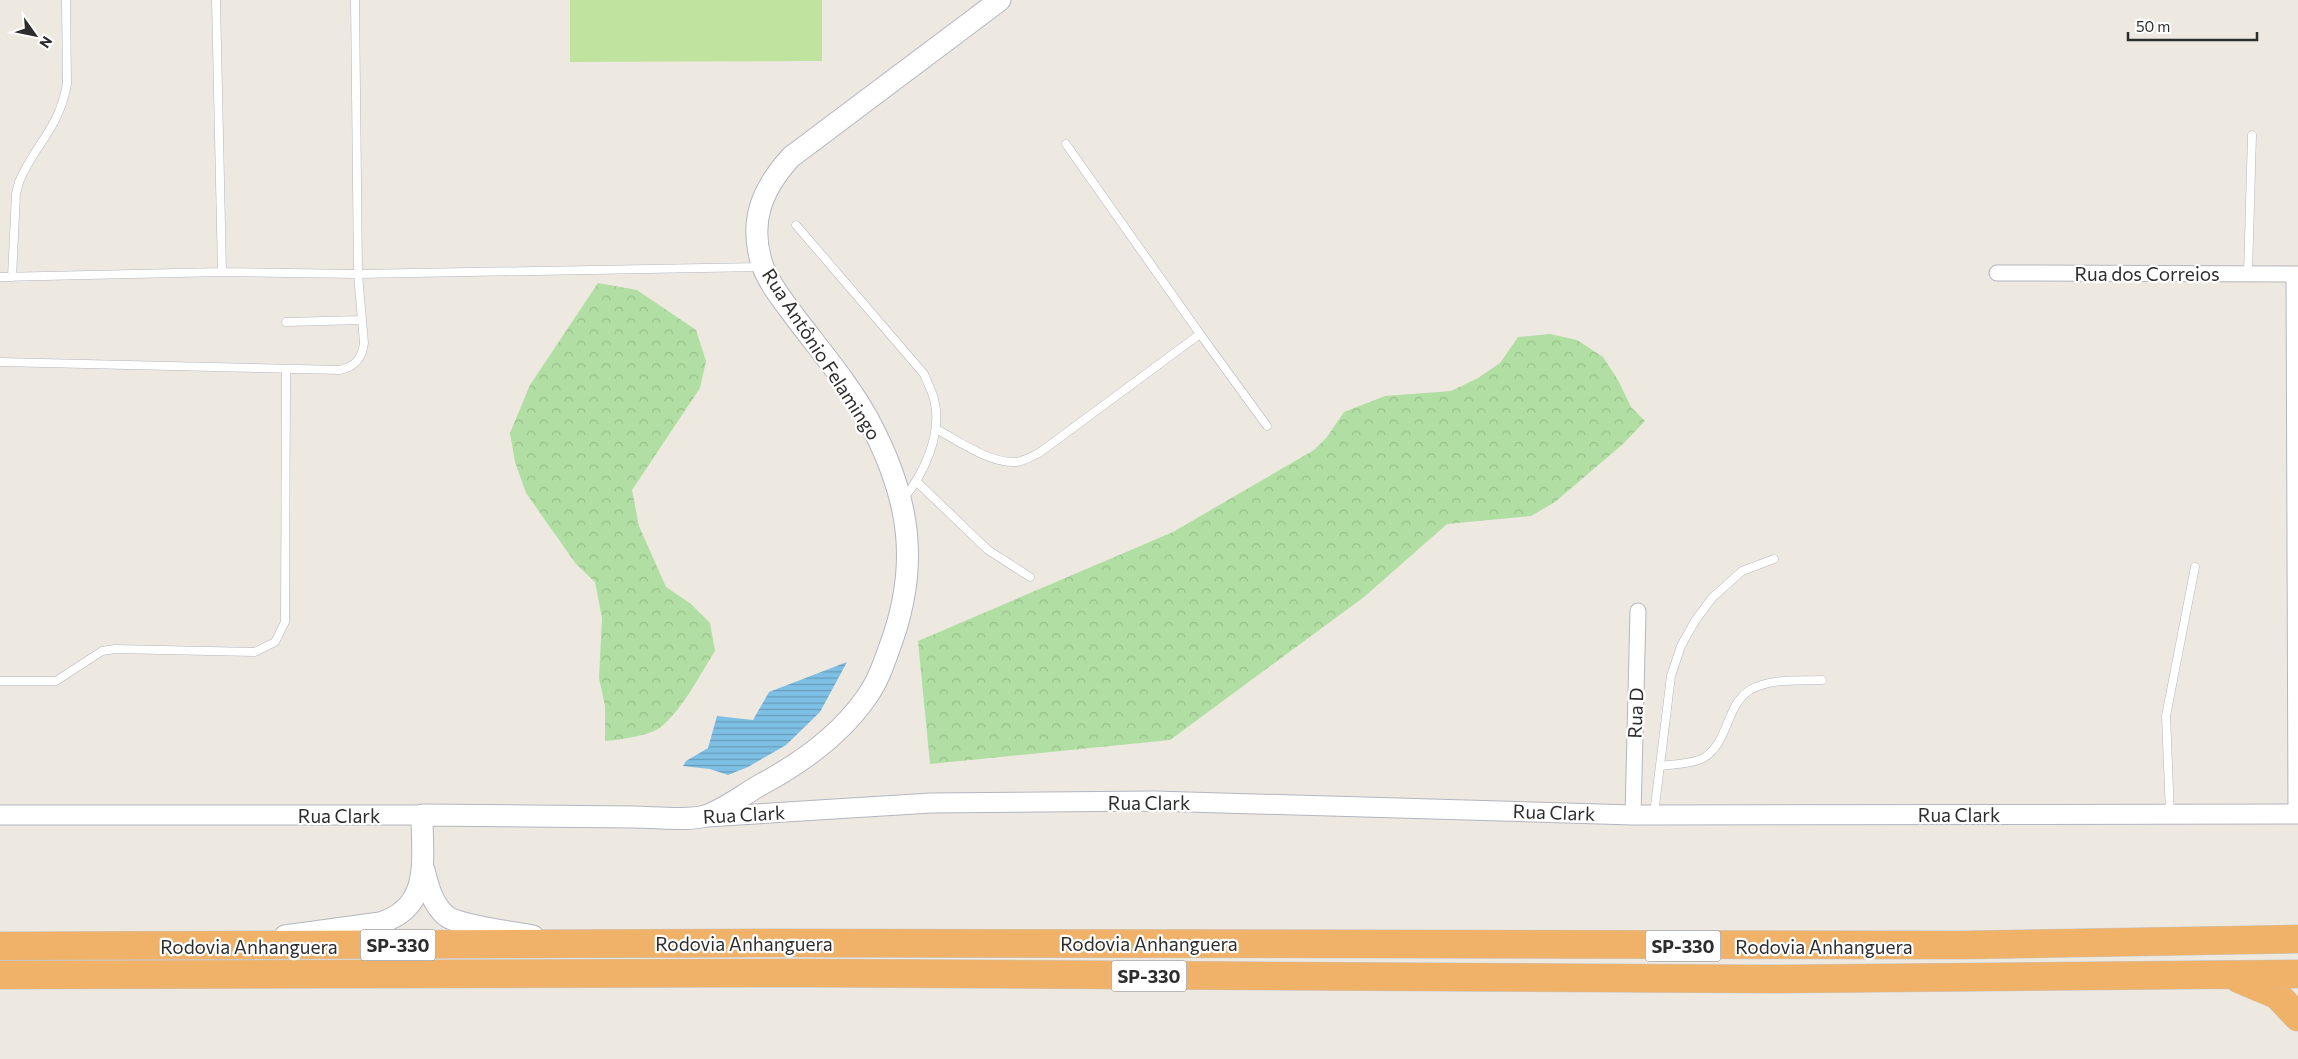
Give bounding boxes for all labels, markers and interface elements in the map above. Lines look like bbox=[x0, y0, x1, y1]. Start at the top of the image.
north arrow bbox=[10, 10, 60, 60]
scale bar bbox=[2128, 10, 2257, 42]
text: 50 m bbox=[2136, 17, 2170, 35]
text: N bbox=[36, 33, 56, 51]
street label: Rua dos Correios bbox=[2074, 262, 2220, 285]
street label: Rua Antônio Felamingo bbox=[758, 264, 886, 444]
street label: Rua D bbox=[1623, 687, 1647, 739]
street label: Rua Clark bbox=[1108, 791, 1190, 814]
street label: Rua Clark bbox=[1512, 799, 1596, 825]
street label: Rua Clark bbox=[702, 800, 786, 828]
street label: Rua Clark bbox=[1918, 803, 2000, 826]
street label: Rua Clark bbox=[298, 804, 380, 827]
road number: SP-330 bbox=[360, 930, 436, 960]
road number: SP-330 bbox=[1646, 930, 1720, 961]
street label: Rodovia Anhanguera bbox=[655, 932, 833, 955]
street label: Rodovia Anhanguera bbox=[1060, 932, 1238, 955]
street label: Rodovia Anhanguera bbox=[160, 935, 338, 958]
street label: Rodovia Anhanguera bbox=[1735, 935, 1913, 958]
road number: SP-330 bbox=[1112, 960, 1186, 991]

